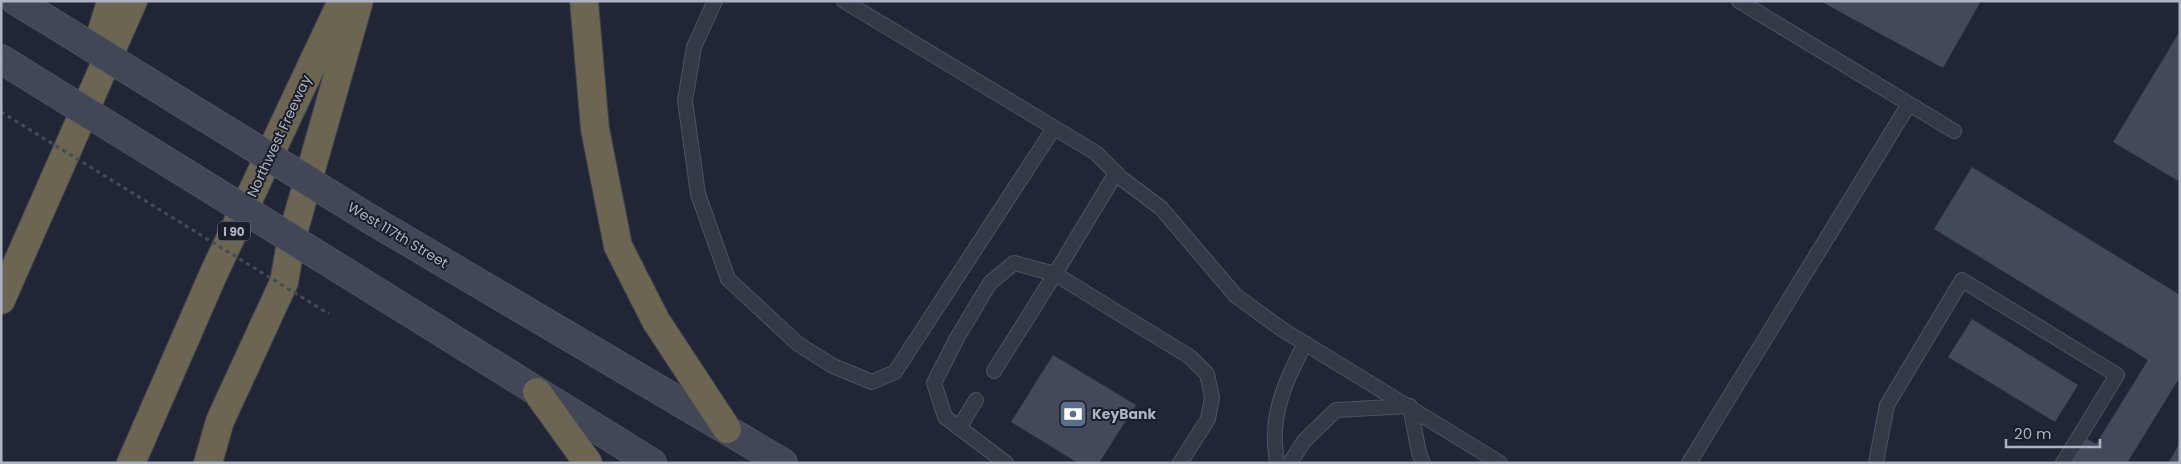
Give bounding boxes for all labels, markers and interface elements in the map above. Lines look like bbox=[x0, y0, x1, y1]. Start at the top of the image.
street label: Northwest Freeway bbox=[242, 71, 316, 200]
street label: West 117th Street bbox=[344, 197, 452, 273]
road number: I 90 bbox=[218, 222, 250, 240]
bank icon: KeyBank bbox=[1058, 399, 1088, 429]
place label: KeyBank bbox=[1092, 404, 1156, 424]
scale bar bbox=[2006, 416, 2100, 448]
text: 20 m bbox=[2014, 423, 2052, 444]

